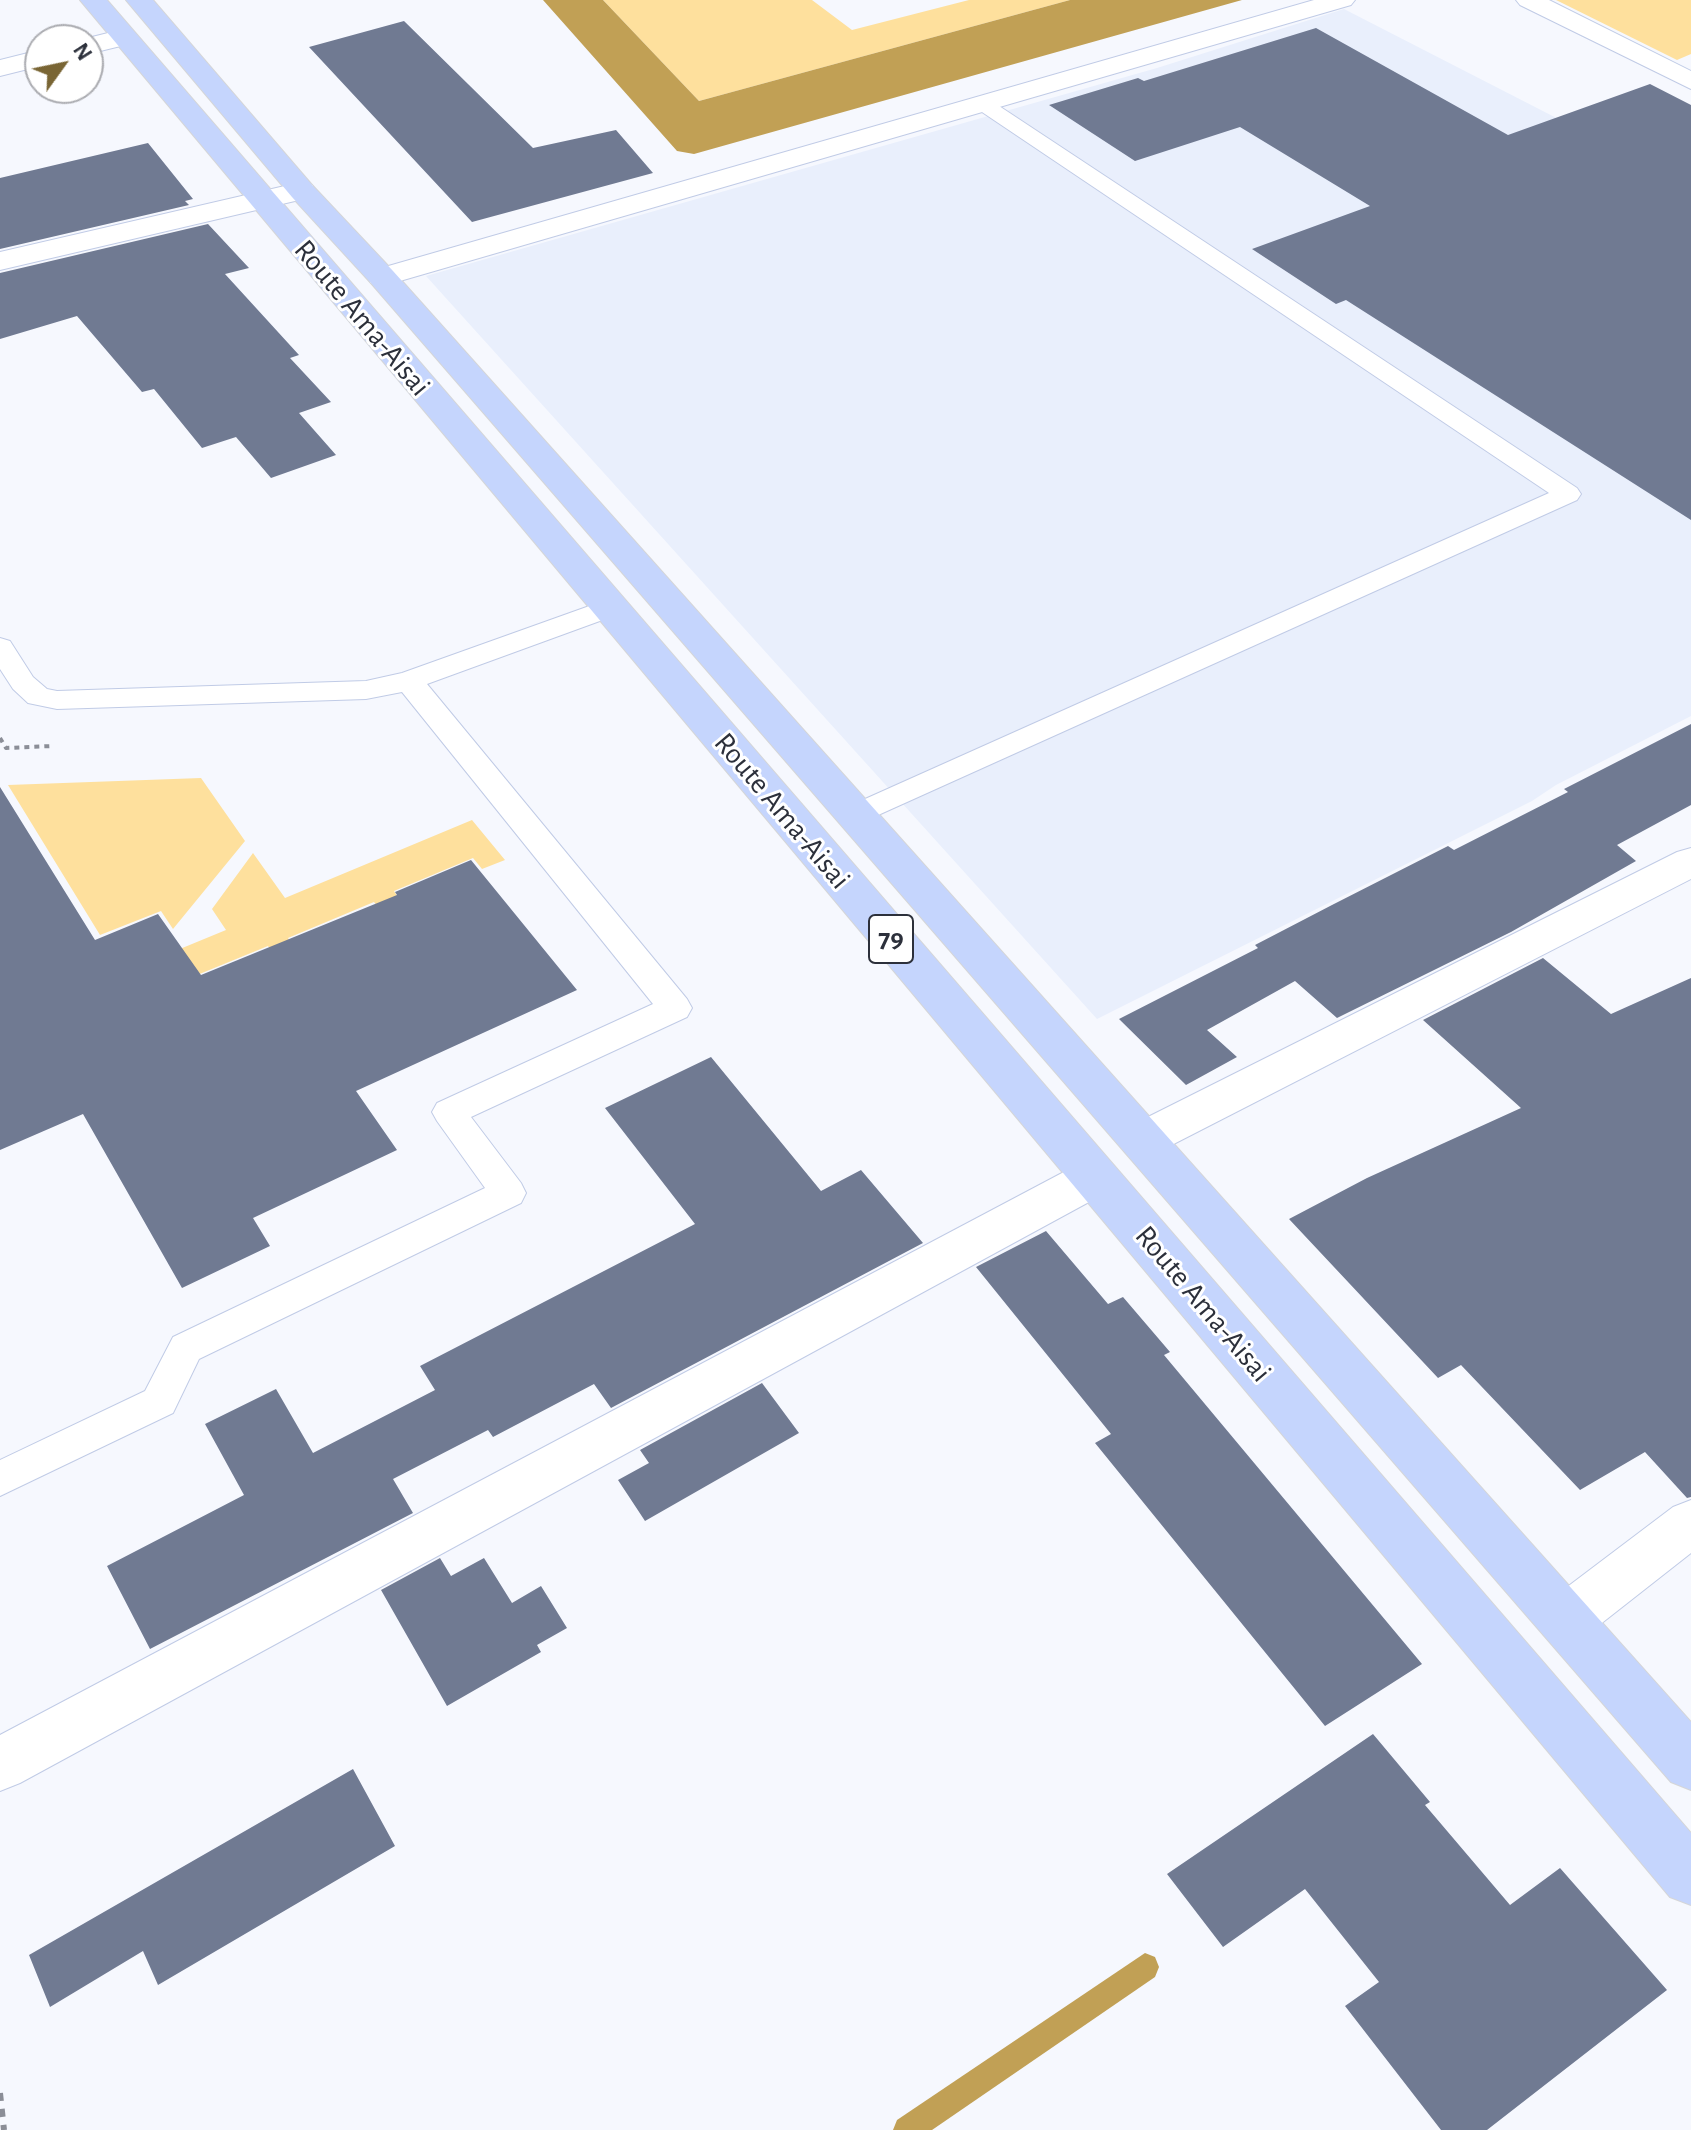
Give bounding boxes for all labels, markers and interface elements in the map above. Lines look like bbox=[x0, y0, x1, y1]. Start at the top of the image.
north arrow bbox=[24, 24, 104, 104]
text: N bbox=[69, 40, 96, 64]
street label: Route Ama-Aisai bbox=[286, 233, 438, 403]
street label: Route Ama-Aisai bbox=[706, 726, 858, 896]
road number: 79 bbox=[869, 915, 913, 963]
street label: Route Ama-Aisai bbox=[1127, 1219, 1279, 1389]

